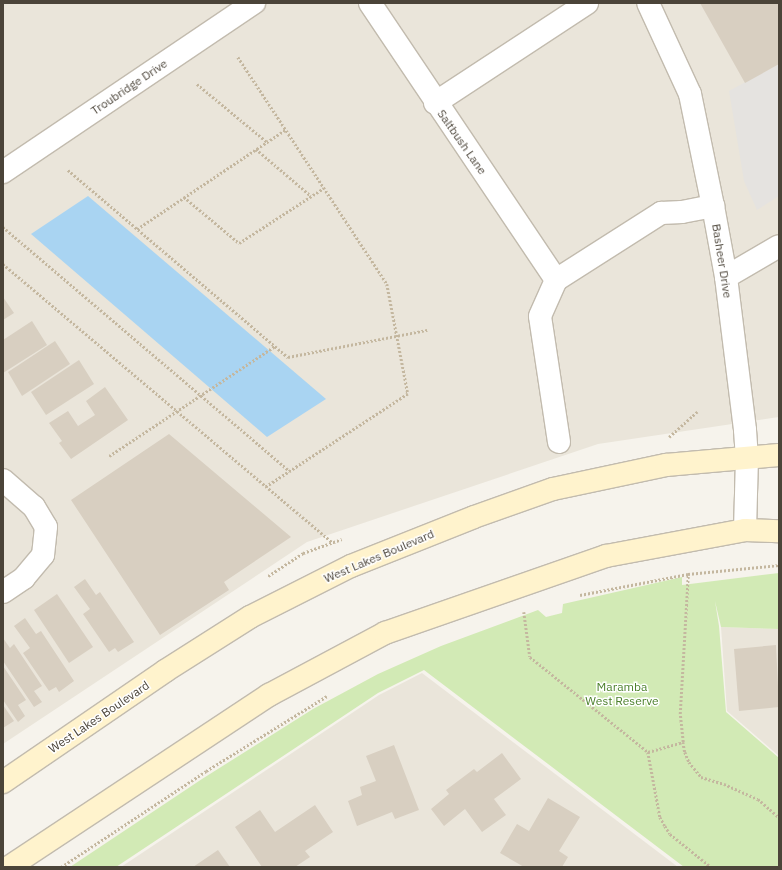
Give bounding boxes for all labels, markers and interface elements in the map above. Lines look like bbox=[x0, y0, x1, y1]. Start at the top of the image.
street label: Troubridge Drive bbox=[88, 56, 170, 118]
street label: Saltbush Lane bbox=[434, 107, 490, 177]
street label: Basheer Drive bbox=[709, 223, 735, 299]
street label: West Lakes Boulevard bbox=[322, 526, 436, 586]
street label: West Lakes Boulevard bbox=[46, 678, 152, 756]
park label: Maramba West Reserve bbox=[585, 680, 659, 708]

